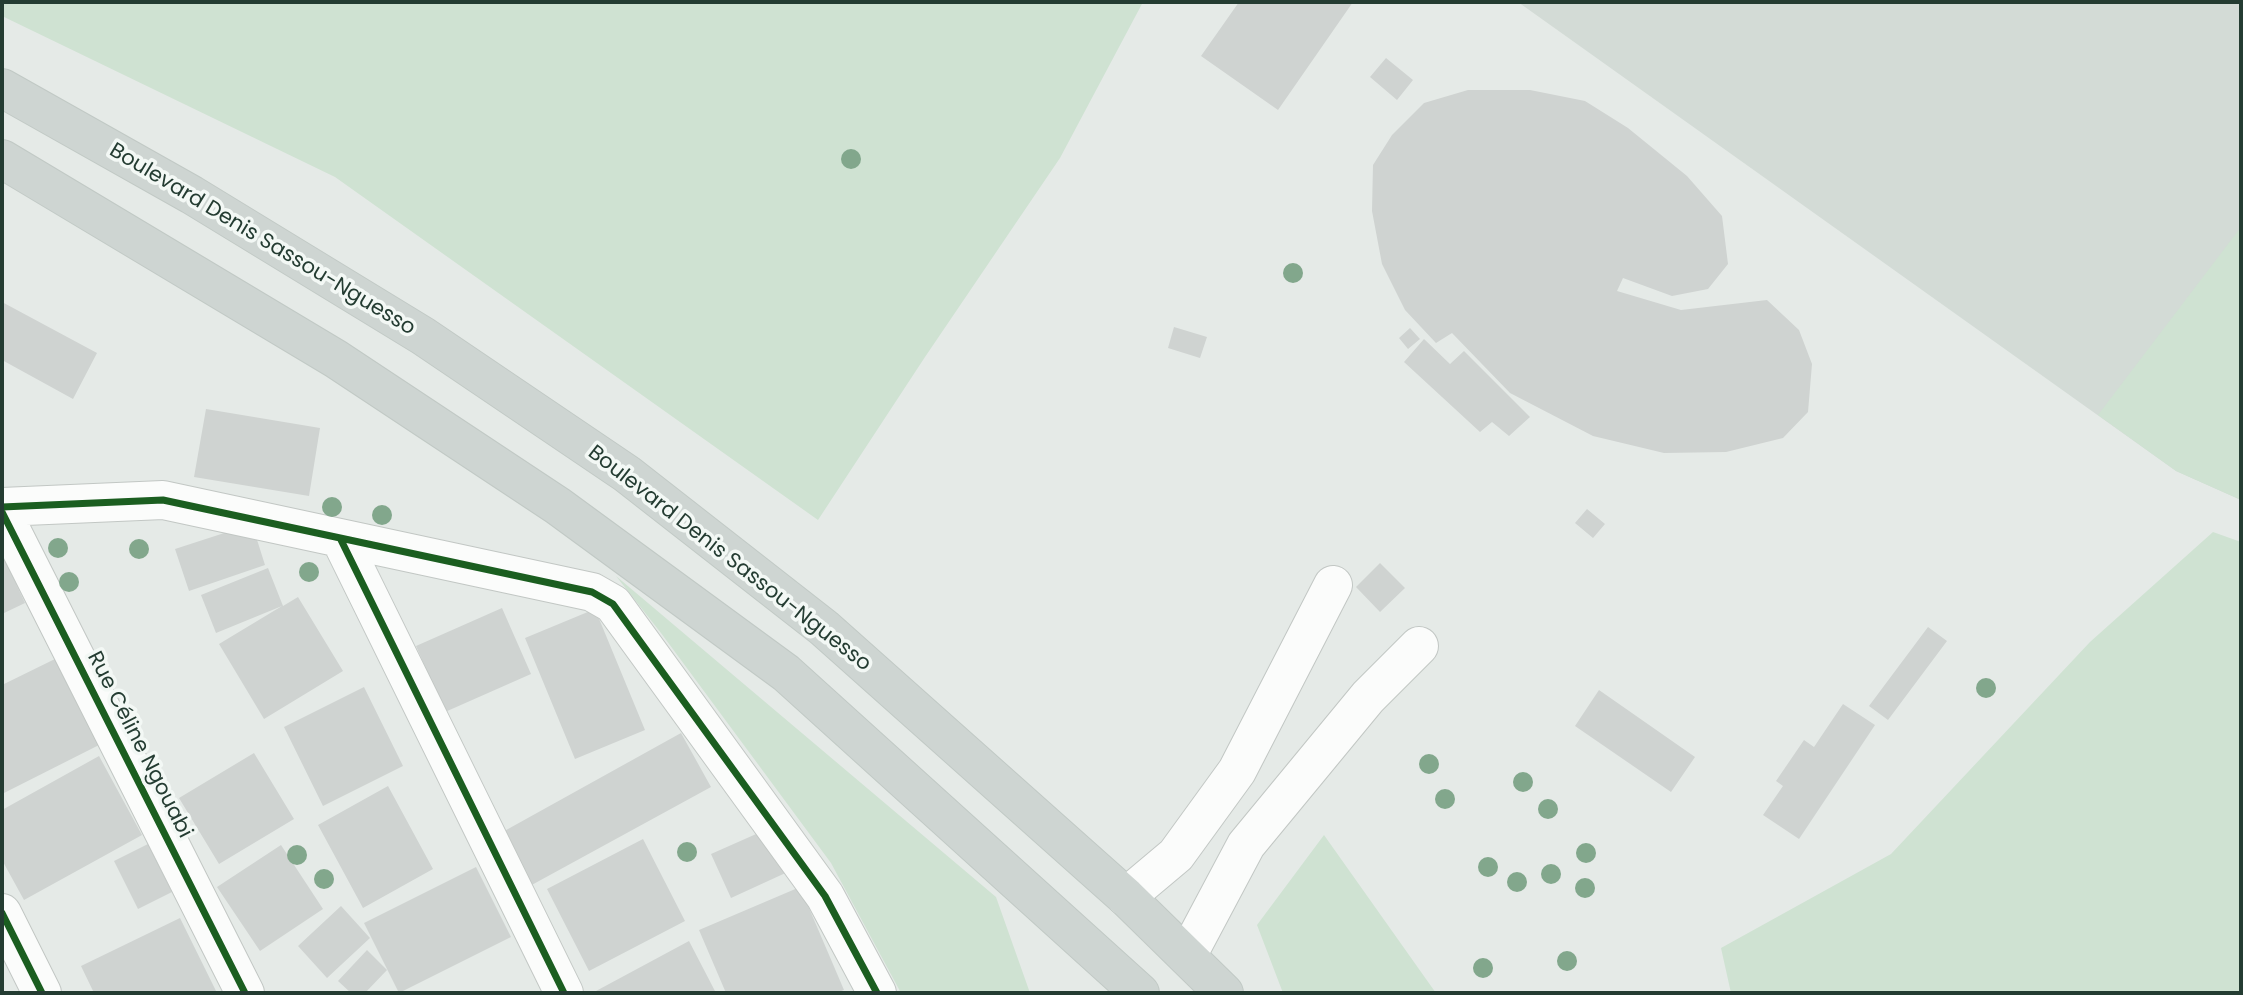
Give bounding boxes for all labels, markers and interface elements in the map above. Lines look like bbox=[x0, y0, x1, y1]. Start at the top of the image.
street label: Boulevard Denis Sassou-Nguesso bbox=[105, 138, 419, 342]
street label: Boulevard Denis Sassou-Nguesso bbox=[582, 441, 876, 677]
street label: Rue Céline Ngouabi bbox=[81, 648, 197, 842]

